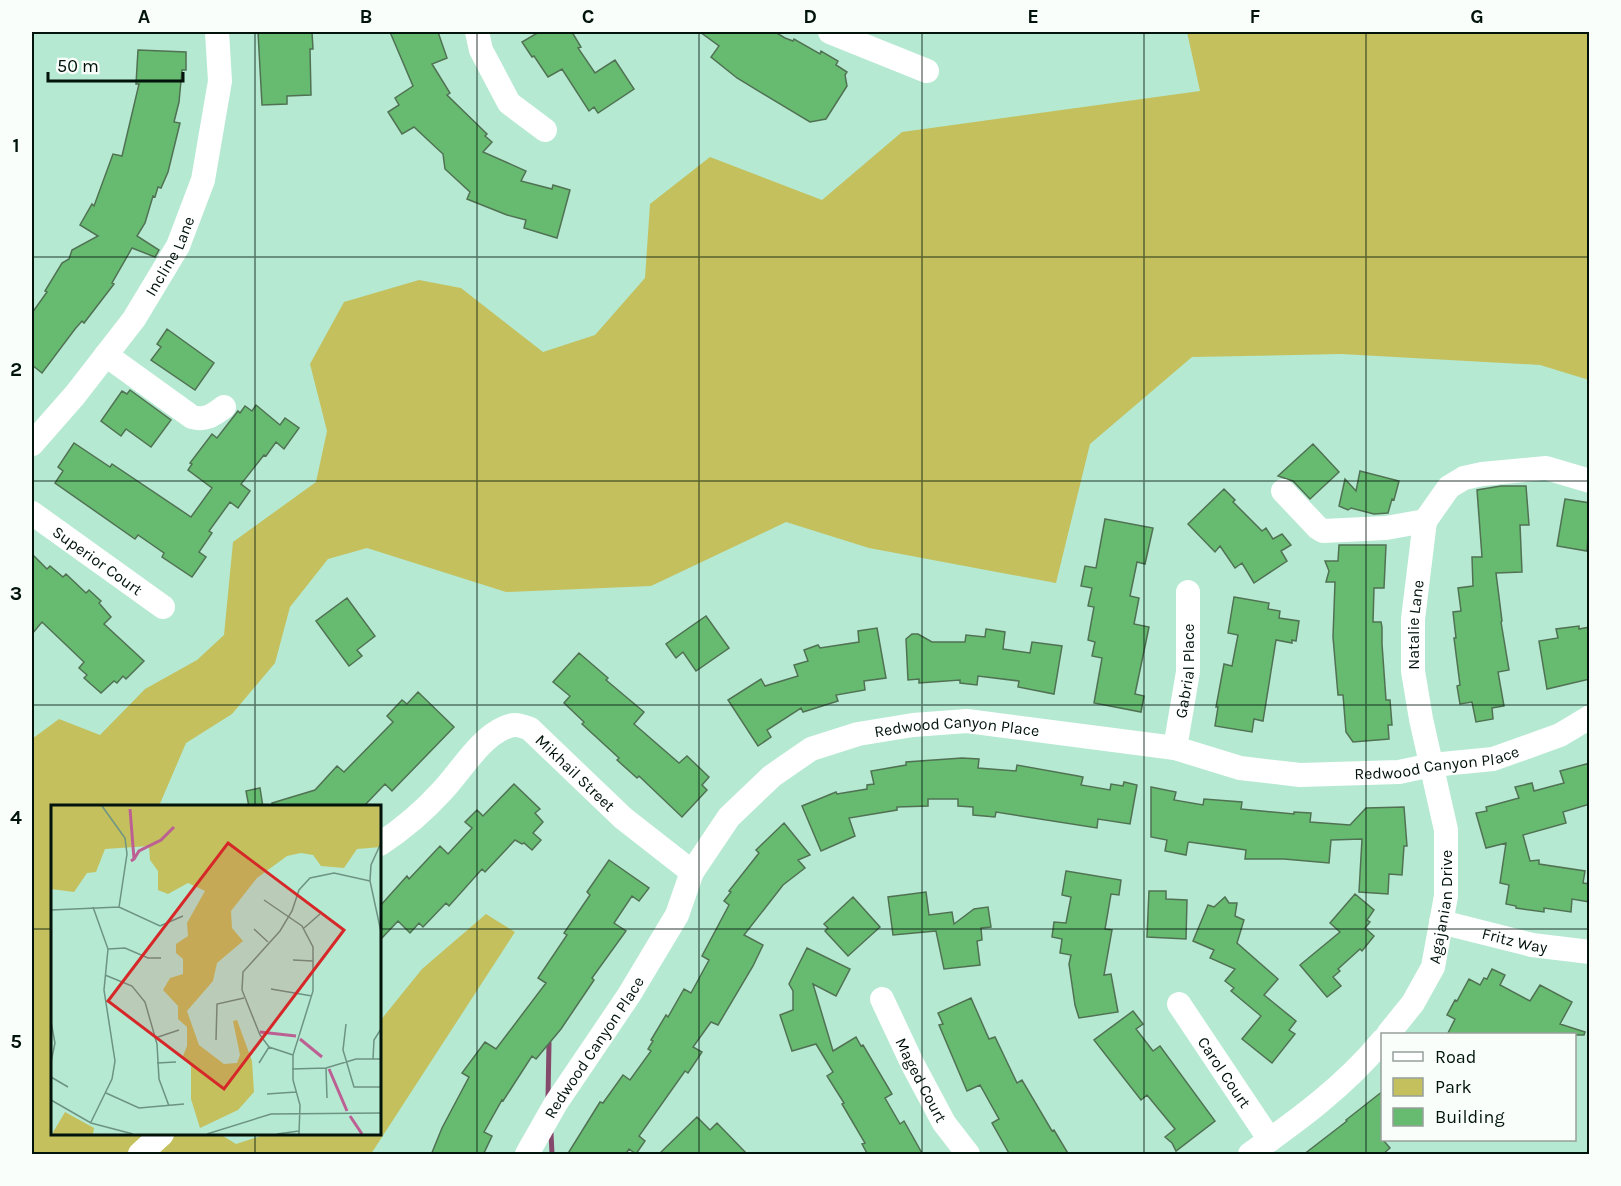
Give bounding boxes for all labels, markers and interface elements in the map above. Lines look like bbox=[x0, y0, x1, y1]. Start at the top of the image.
text: A bbox=[138, 5, 151, 28]
text: B bbox=[360, 5, 372, 28]
text: C bbox=[582, 5, 594, 28]
text: D bbox=[803, 5, 817, 28]
text: E bbox=[1027, 5, 1039, 28]
text: F bbox=[1250, 5, 1261, 28]
text: G bbox=[1470, 5, 1484, 28]
scale bar bbox=[48, 45, 183, 83]
text: 50 m bbox=[57, 55, 99, 77]
text: 1 bbox=[12, 134, 20, 157]
street label: Incline Lane bbox=[141, 214, 198, 299]
text: 2 bbox=[10, 358, 22, 381]
street label: Superior Court bbox=[49, 522, 146, 599]
street label: Natalie Lane bbox=[1404, 579, 1428, 670]
text: 3 bbox=[10, 582, 22, 605]
street label: Gabrial Place bbox=[1171, 624, 1198, 720]
street label: Redwood Canyon Place bbox=[873, 712, 1041, 741]
street label: Mikhail Street bbox=[531, 731, 619, 815]
street label: Redwood Canyon Place bbox=[1354, 741, 1522, 783]
inset map bbox=[51, 805, 381, 1135]
text: 4 bbox=[10, 806, 22, 829]
street label: Agajanian Drive bbox=[1425, 850, 1456, 965]
street label: Fritz Way bbox=[1480, 924, 1549, 957]
street label: Redwood Canyon Place bbox=[540, 973, 648, 1122]
text: 5 bbox=[10, 1030, 22, 1053]
street label: Carol Court bbox=[1194, 1033, 1255, 1112]
legend bbox=[1381, 1033, 1576, 1141]
street label: Maged Court bbox=[891, 1035, 951, 1126]
text: Road bbox=[1435, 1046, 1476, 1068]
text: Park bbox=[1435, 1076, 1472, 1098]
text: Building bbox=[1435, 1106, 1505, 1128]

